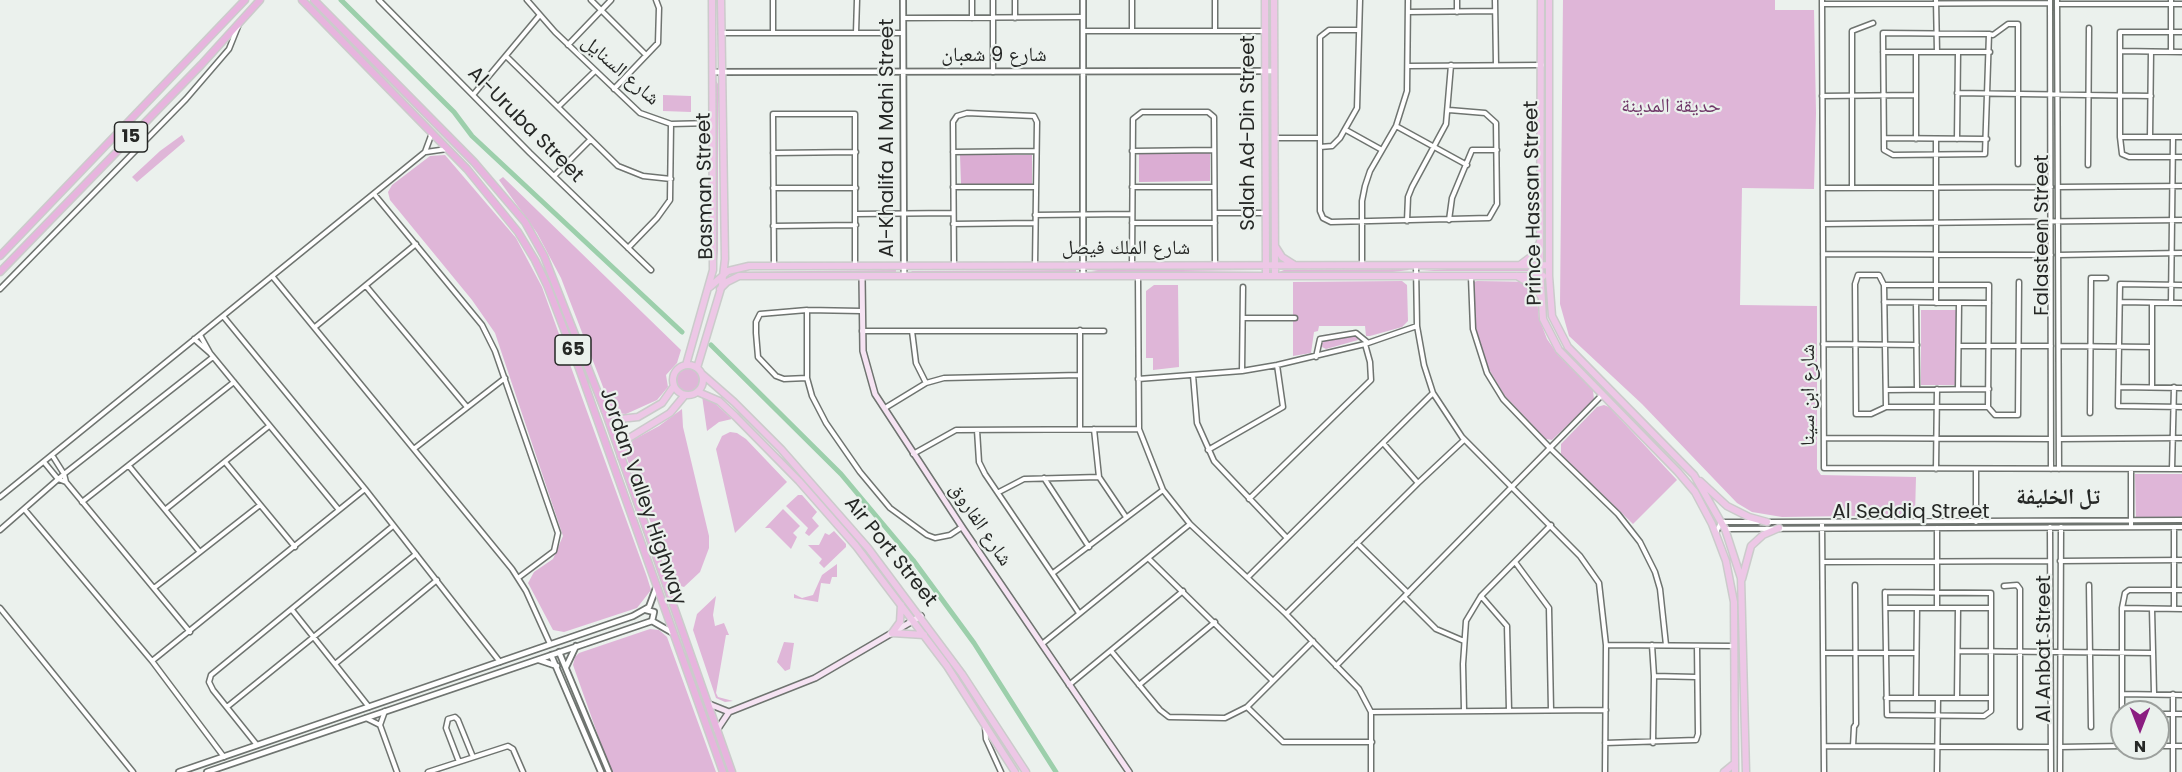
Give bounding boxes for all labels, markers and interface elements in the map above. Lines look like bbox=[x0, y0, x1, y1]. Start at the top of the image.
street label: Al-Khalifa Al Mahi Street bbox=[876, 18, 900, 258]
street label: شارع السنايل bbox=[576, 31, 664, 111]
street label: Salah Ad-Din Street bbox=[1237, 35, 1261, 231]
street label: شارع 9 شعبان bbox=[941, 44, 1047, 68]
street label: Al-Uruba Street bbox=[462, 62, 588, 188]
park label: حديقة المدينة bbox=[1621, 95, 1721, 119]
street label: Prince Hassan Street bbox=[1520, 100, 1548, 306]
street label: Basman Street bbox=[693, 112, 719, 260]
road number: 15 bbox=[114, 122, 148, 152]
street label: Falasteen Street bbox=[2031, 154, 2055, 316]
street label: شارع الملك فيصل bbox=[1062, 237, 1190, 261]
road number: 65 bbox=[555, 335, 591, 365]
street label: شارع ابن سينا bbox=[1797, 344, 1821, 446]
street label: Jordan Valley Highway bbox=[594, 385, 690, 609]
street label: شارع الفاروق bbox=[943, 479, 1017, 571]
district label: تل الخليفة bbox=[2016, 485, 2100, 511]
street label: Air Port Street bbox=[838, 492, 942, 612]
street label: Al Seddiq Street bbox=[1832, 501, 1990, 525]
street label: Al Anbat Street bbox=[2033, 575, 2057, 723]
north arrow bbox=[2110, 700, 2170, 760]
text: N bbox=[2134, 735, 2146, 758]

